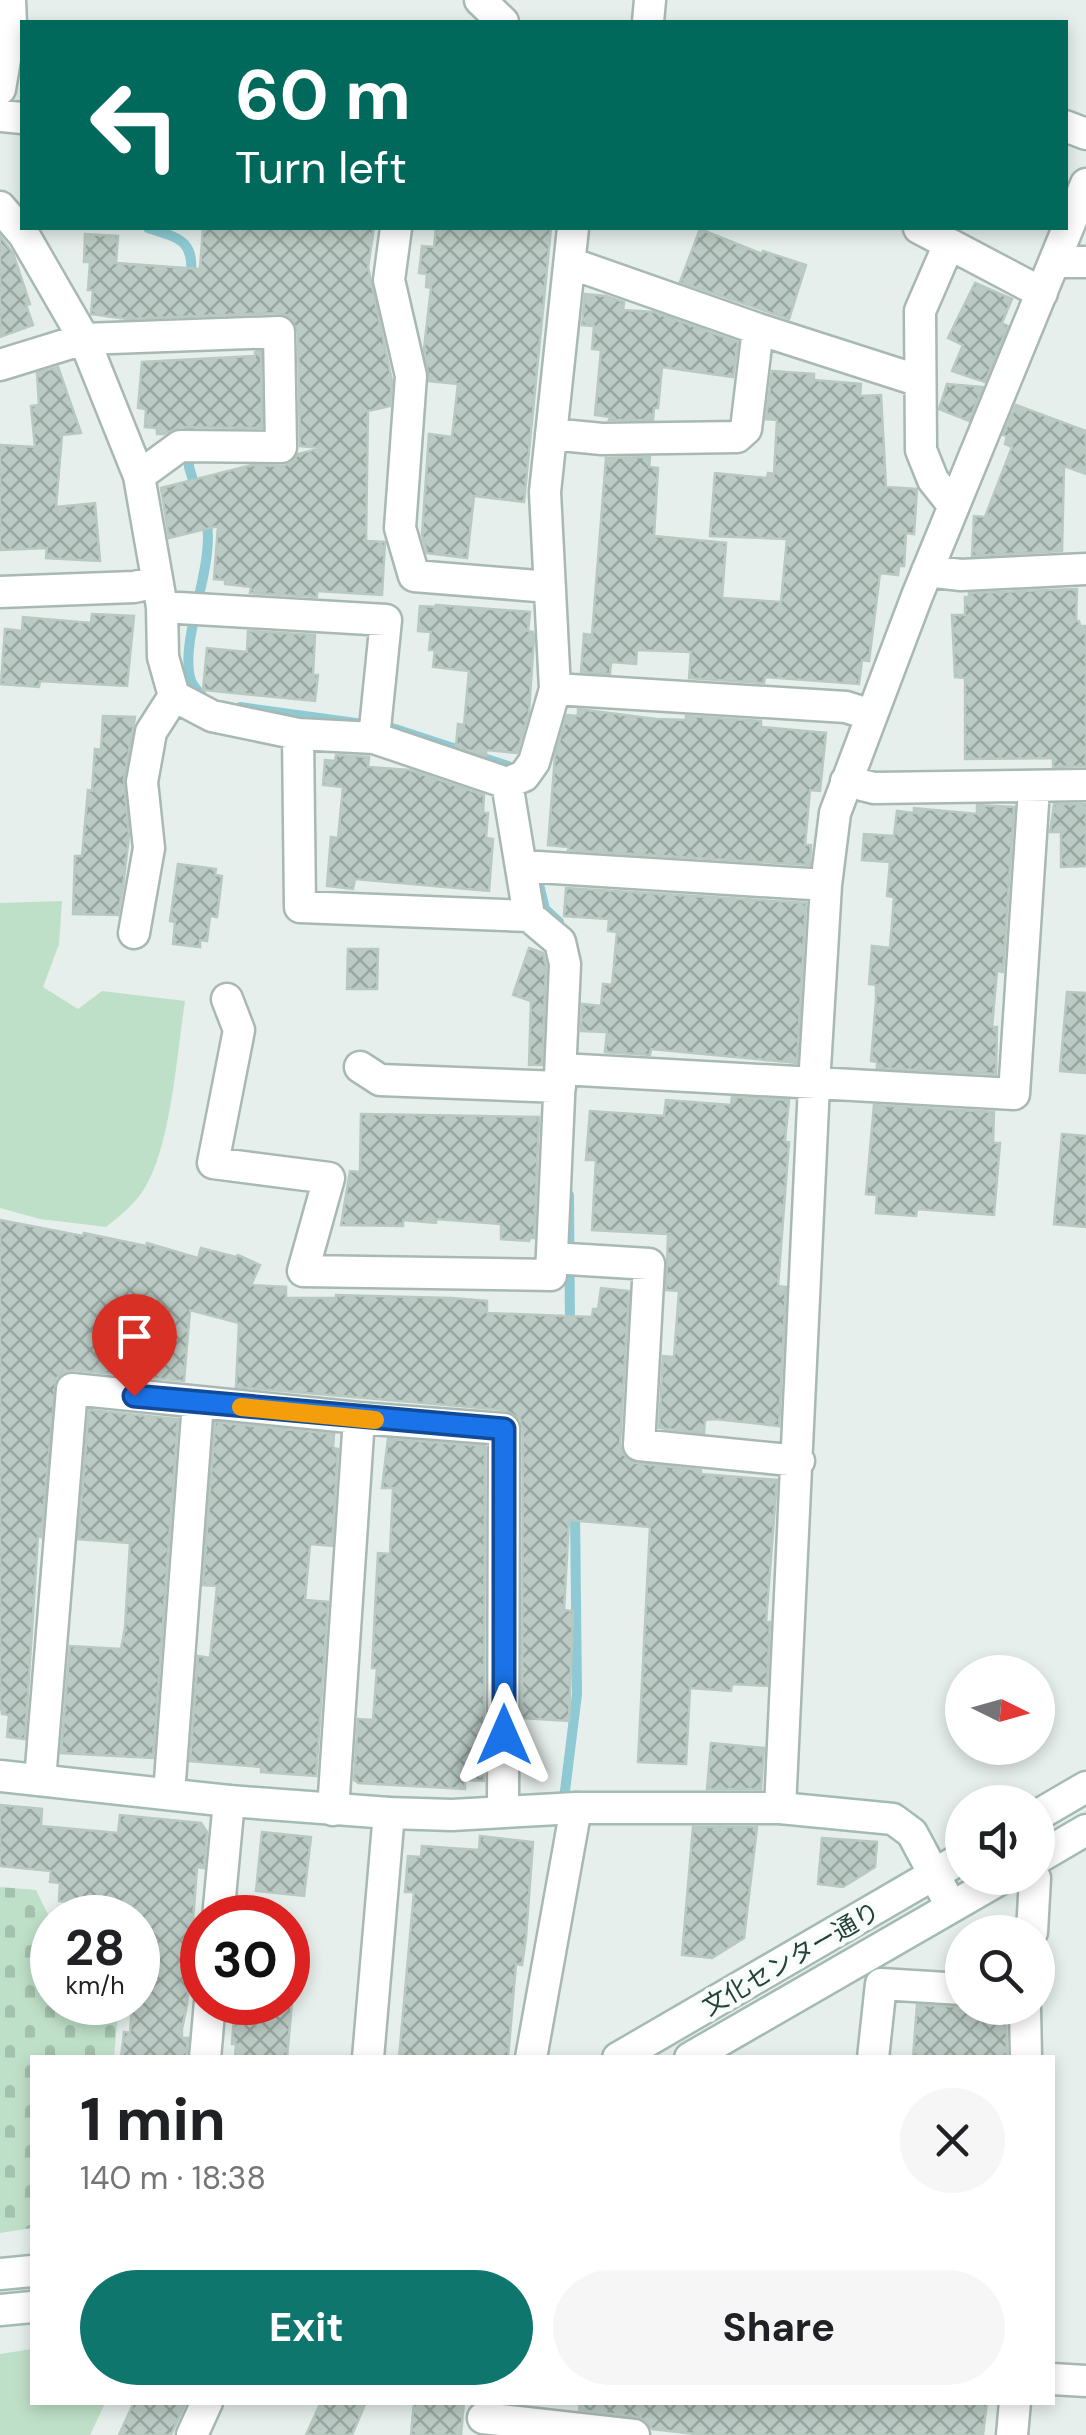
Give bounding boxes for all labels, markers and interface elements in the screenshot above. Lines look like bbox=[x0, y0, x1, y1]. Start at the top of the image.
text: 60 m bbox=[235, 50, 411, 141]
icon: left bbox=[70, 60, 200, 190]
text: Turn left bbox=[235, 138, 407, 197]
pin bbox=[92, 1294, 177, 1397]
icon: arrive bbox=[107, 1309, 162, 1364]
north arrow bbox=[945, 1655, 1055, 1765]
map controls bbox=[945, 1655, 1055, 2025]
position arrow bbox=[452, 1683, 556, 1787]
button: sound bbox=[945, 1785, 1055, 1895]
speed limit sign: 30 bbox=[180, 1895, 310, 2025]
street label: 文化センター通り bbox=[696, 1895, 886, 2023]
text: 28 bbox=[65, 1915, 125, 1981]
button: search bbox=[945, 1915, 1055, 2025]
text: km/h bbox=[65, 1969, 125, 2002]
text: 1 min bbox=[80, 2080, 226, 2159]
button: close bbox=[900, 2088, 1005, 2193]
text: 140 m · 18:38 bbox=[80, 2157, 266, 2199]
button: Exit bbox=[80, 2270, 533, 2385]
button: Share bbox=[553, 2270, 1005, 2385]

